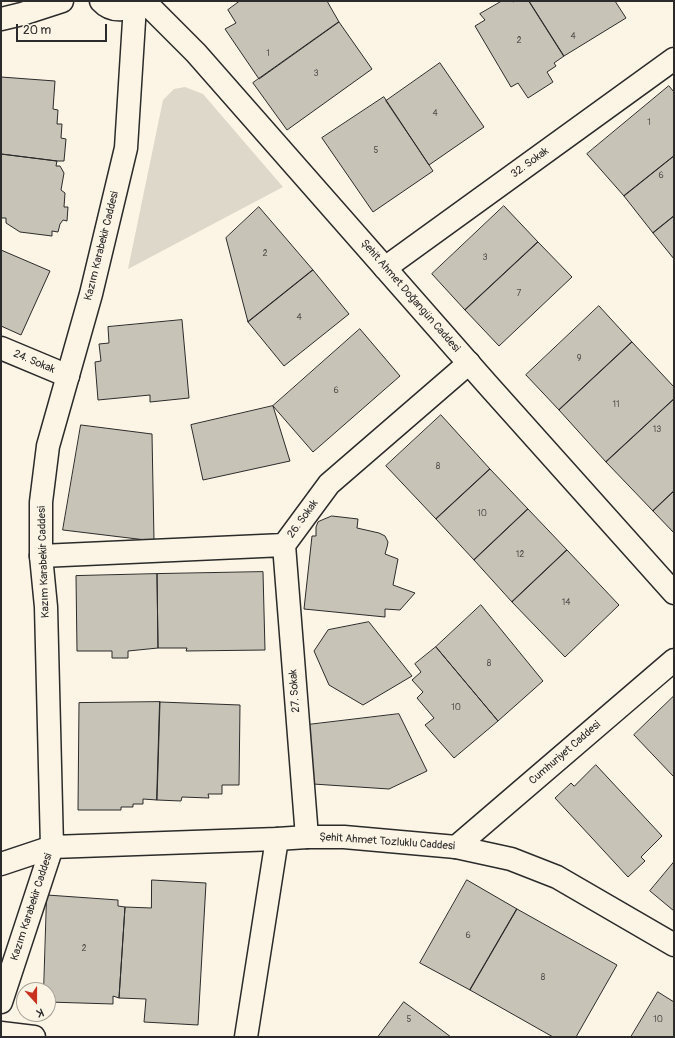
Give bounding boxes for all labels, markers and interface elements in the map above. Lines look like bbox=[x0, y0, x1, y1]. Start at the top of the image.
scale bar bbox=[18, 16, 109, 42]
text: 20 m bbox=[23, 23, 51, 38]
house number: 4 bbox=[570, 32, 576, 42]
house number: 2 bbox=[516, 36, 522, 46]
house number: 1 bbox=[266, 49, 270, 59]
house number: 3 bbox=[313, 69, 319, 79]
house number: 4 bbox=[432, 109, 438, 119]
house number: 1 bbox=[647, 118, 651, 128]
street label: 32. Sokak bbox=[508, 145, 552, 181]
house number: 5 bbox=[374, 146, 378, 156]
house number: 6 bbox=[658, 171, 664, 181]
street label: Kazım Karabekir Caddesi bbox=[82, 190, 122, 302]
street label: Şehit Ahmet Doğangün Caddesi bbox=[358, 237, 462, 355]
house number: 2 bbox=[262, 249, 268, 259]
house number: 3 bbox=[482, 253, 488, 263]
house number: 7 bbox=[517, 289, 521, 299]
house number: 4 bbox=[296, 313, 302, 323]
street label: 24. Sokak bbox=[11, 347, 57, 377]
house number: 9 bbox=[577, 354, 581, 364]
house number: 6 bbox=[333, 386, 339, 396]
house number: 11 bbox=[612, 400, 620, 410]
house number: 13 bbox=[653, 425, 661, 435]
house number: 8 bbox=[436, 462, 440, 472]
street label: 26. Sokak bbox=[285, 497, 321, 541]
street label: Kazım Karabekir Caddesi bbox=[35, 506, 53, 618]
house number: 10 bbox=[477, 509, 487, 519]
house number: 12 bbox=[516, 550, 524, 560]
house number: 14 bbox=[562, 598, 570, 608]
house number: 8 bbox=[487, 659, 491, 669]
street label: 27. Sokak bbox=[287, 669, 303, 713]
house number: 10 bbox=[451, 703, 461, 713]
street label: Cumhuriyet Caddesi bbox=[527, 718, 603, 788]
street label: Şehit Ahmet Tozluklu Caddesi bbox=[319, 831, 455, 853]
street label: Kazım Karabekir Caddesi bbox=[8, 852, 56, 962]
house number: 6 bbox=[465, 931, 471, 941]
house number: 2 bbox=[81, 944, 87, 954]
house number: 8 bbox=[541, 973, 545, 983]
north arrow bbox=[16, 982, 56, 1022]
text: K bbox=[35, 1005, 46, 1020]
house number: 5 bbox=[407, 1015, 411, 1025]
house number: 10 bbox=[653, 1015, 663, 1025]

